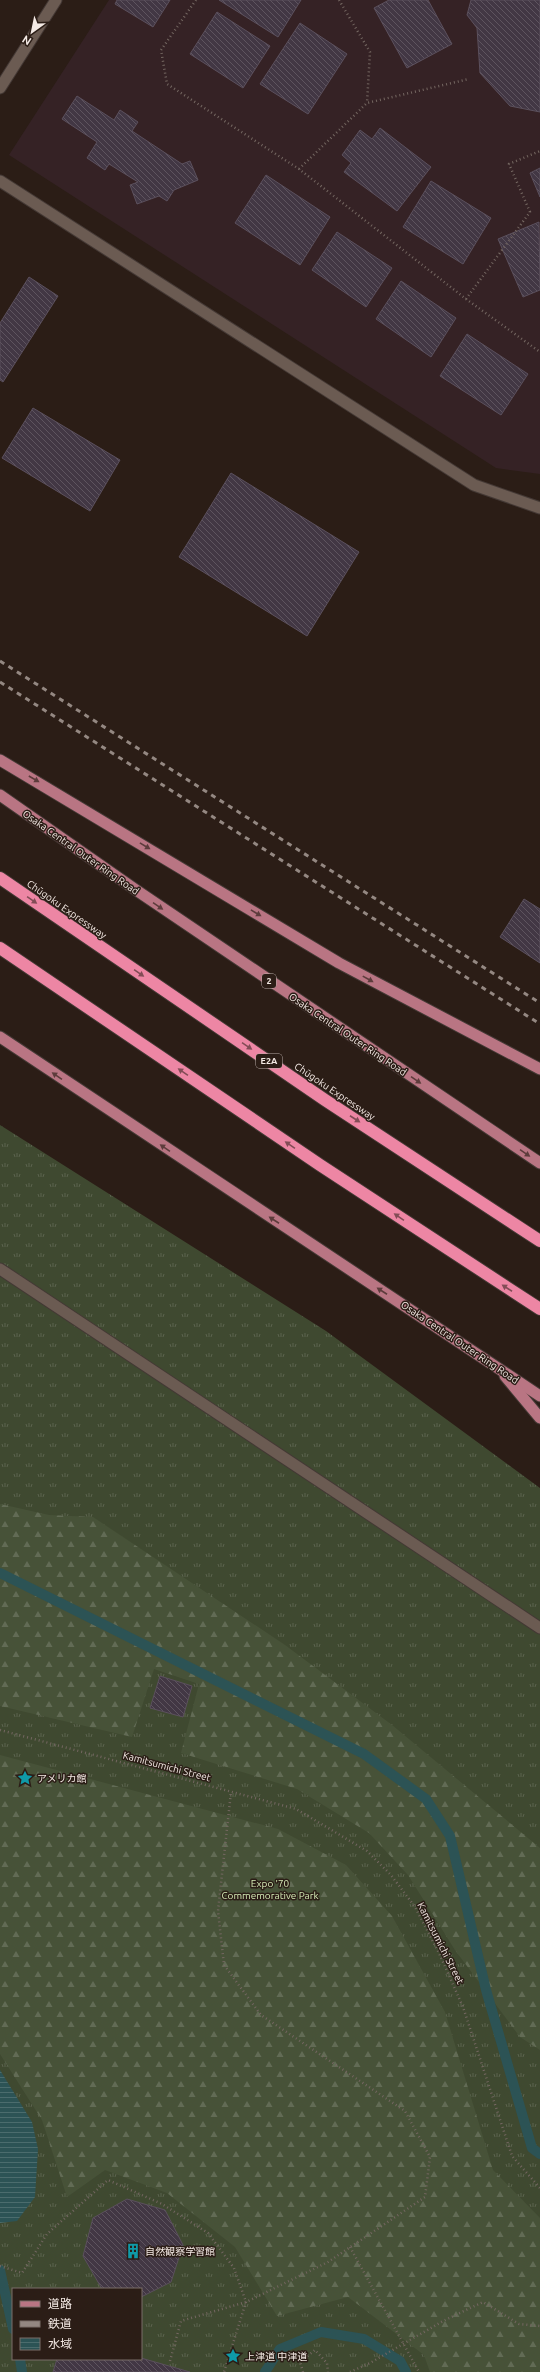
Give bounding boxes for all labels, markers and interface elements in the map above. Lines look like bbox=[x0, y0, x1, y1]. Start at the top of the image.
north arrow bbox=[12, 12, 52, 52]
text: N bbox=[20, 33, 33, 48]
one-way arrow bbox=[28, 775, 40, 782]
street label: Osaka Central Outer Ring Road bbox=[21, 808, 141, 897]
one-way arrow bbox=[140, 842, 150, 850]
street label: Chūgoku Expressway bbox=[25, 878, 109, 941]
one-way arrow bbox=[27, 896, 37, 904]
one-way arrow bbox=[153, 902, 163, 910]
one-way arrow bbox=[250, 910, 262, 917]
one-way arrow bbox=[134, 969, 144, 977]
road number: 2 bbox=[262, 974, 276, 988]
one-way arrow bbox=[363, 976, 374, 983]
street label: Osaka Central Outer Ring Road bbox=[287, 991, 409, 1078]
one-way arrow bbox=[242, 1042, 252, 1050]
road number: E2A bbox=[256, 1054, 282, 1068]
street label: Chūgoku Expressway bbox=[292, 1060, 377, 1122]
one-way arrow bbox=[177, 1068, 188, 1076]
one-way arrow bbox=[52, 1072, 62, 1080]
one-way arrow bbox=[411, 1077, 422, 1084]
one-way arrow bbox=[349, 1115, 360, 1123]
one-way arrow bbox=[285, 1141, 296, 1148]
one-way arrow bbox=[160, 1144, 170, 1152]
one-way arrow bbox=[519, 1149, 530, 1157]
one-way arrow bbox=[393, 1213, 405, 1220]
one-way arrow bbox=[268, 1216, 280, 1223]
one-way arrow bbox=[502, 1284, 512, 1292]
one-way arrow bbox=[377, 1287, 388, 1295]
street label: Osaka Central Outer Ring Road bbox=[399, 1299, 521, 1386]
street label: Kamitsumichi Street bbox=[122, 1749, 212, 1784]
place icon: アメリカ館 bbox=[16, 1769, 34, 1787]
place label: アメリカ館 bbox=[37, 1773, 87, 1784]
park label: Expo '70 Commemorative Park bbox=[221, 1878, 319, 1901]
street label: Kamitsumichi Street bbox=[415, 1900, 466, 1986]
building icon: 自然観察学習館 bbox=[124, 2242, 142, 2260]
place label: 自然観察学習館 bbox=[145, 2246, 215, 2257]
legend bbox=[12, 2288, 142, 2360]
text: 道路 bbox=[48, 2297, 72, 2310]
text: 鉄道 bbox=[48, 2317, 72, 2330]
text: 水域 bbox=[48, 2337, 72, 2350]
place icon: 上津道 中津道 bbox=[224, 2347, 242, 2365]
place label: 上津道 中津道 bbox=[245, 2351, 307, 2362]

